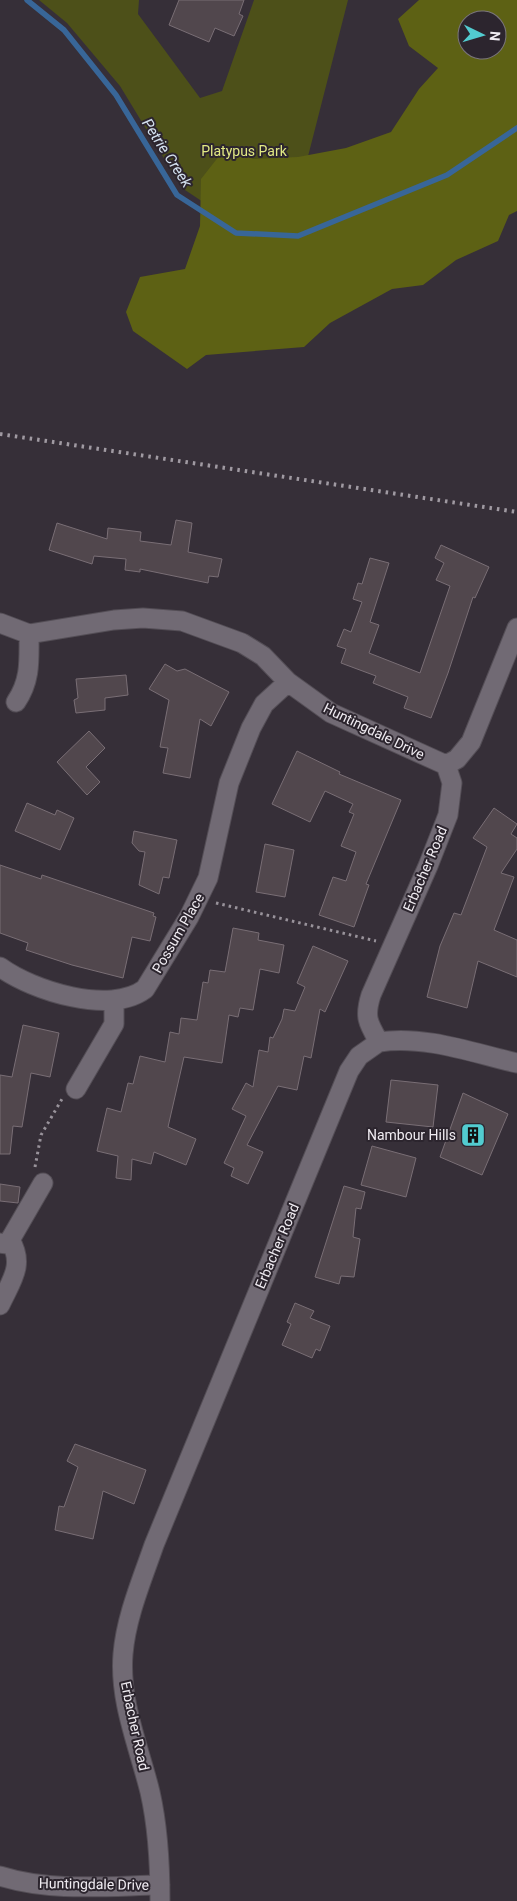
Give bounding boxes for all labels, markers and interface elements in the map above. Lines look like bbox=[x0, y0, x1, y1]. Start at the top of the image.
north arrow bbox=[457, 10, 507, 60]
text: N bbox=[487, 31, 503, 42]
water label: Petrie Creek bbox=[138, 115, 196, 191]
park label: Platypus Park bbox=[201, 143, 288, 159]
street label: Huntingdale Drive bbox=[321, 700, 427, 762]
street label: Erbacher Road bbox=[400, 824, 450, 914]
street label: Possum Place bbox=[149, 890, 207, 976]
building icon: Nambour Hills bbox=[460, 1122, 486, 1148]
place label: Nambour Hills bbox=[367, 1127, 456, 1143]
street label: Erbacher Road bbox=[252, 1201, 302, 1291]
street label: Erbacher Road bbox=[118, 1680, 152, 1772]
street label: Huntingdale Drive bbox=[39, 1875, 149, 1893]

